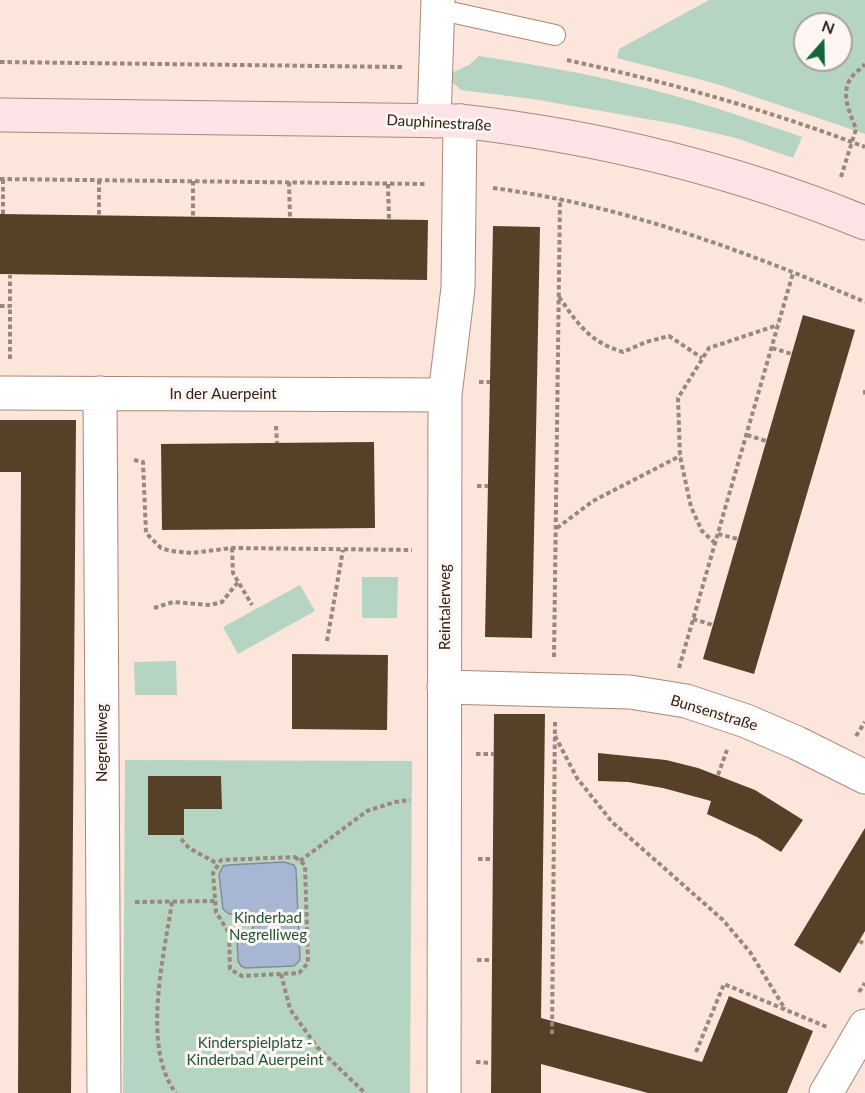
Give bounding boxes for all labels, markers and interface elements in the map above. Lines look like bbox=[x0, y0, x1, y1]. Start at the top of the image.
north arrow bbox=[793, 12, 853, 72]
text: N bbox=[820, 15, 838, 38]
street label: Dauphinestraße bbox=[386, 111, 492, 135]
street label: In der Auerpeint bbox=[169, 385, 277, 403]
street label: Reintalerweg bbox=[436, 564, 454, 650]
street label: Bunsenstraße bbox=[668, 691, 760, 735]
street label: Negrelliweg bbox=[93, 704, 111, 782]
park label: Kinderbad Negrelliweg bbox=[229, 909, 307, 944]
park label: Kinderspielplatz - Kinderbad Auerpeint bbox=[186, 1034, 324, 1069]

